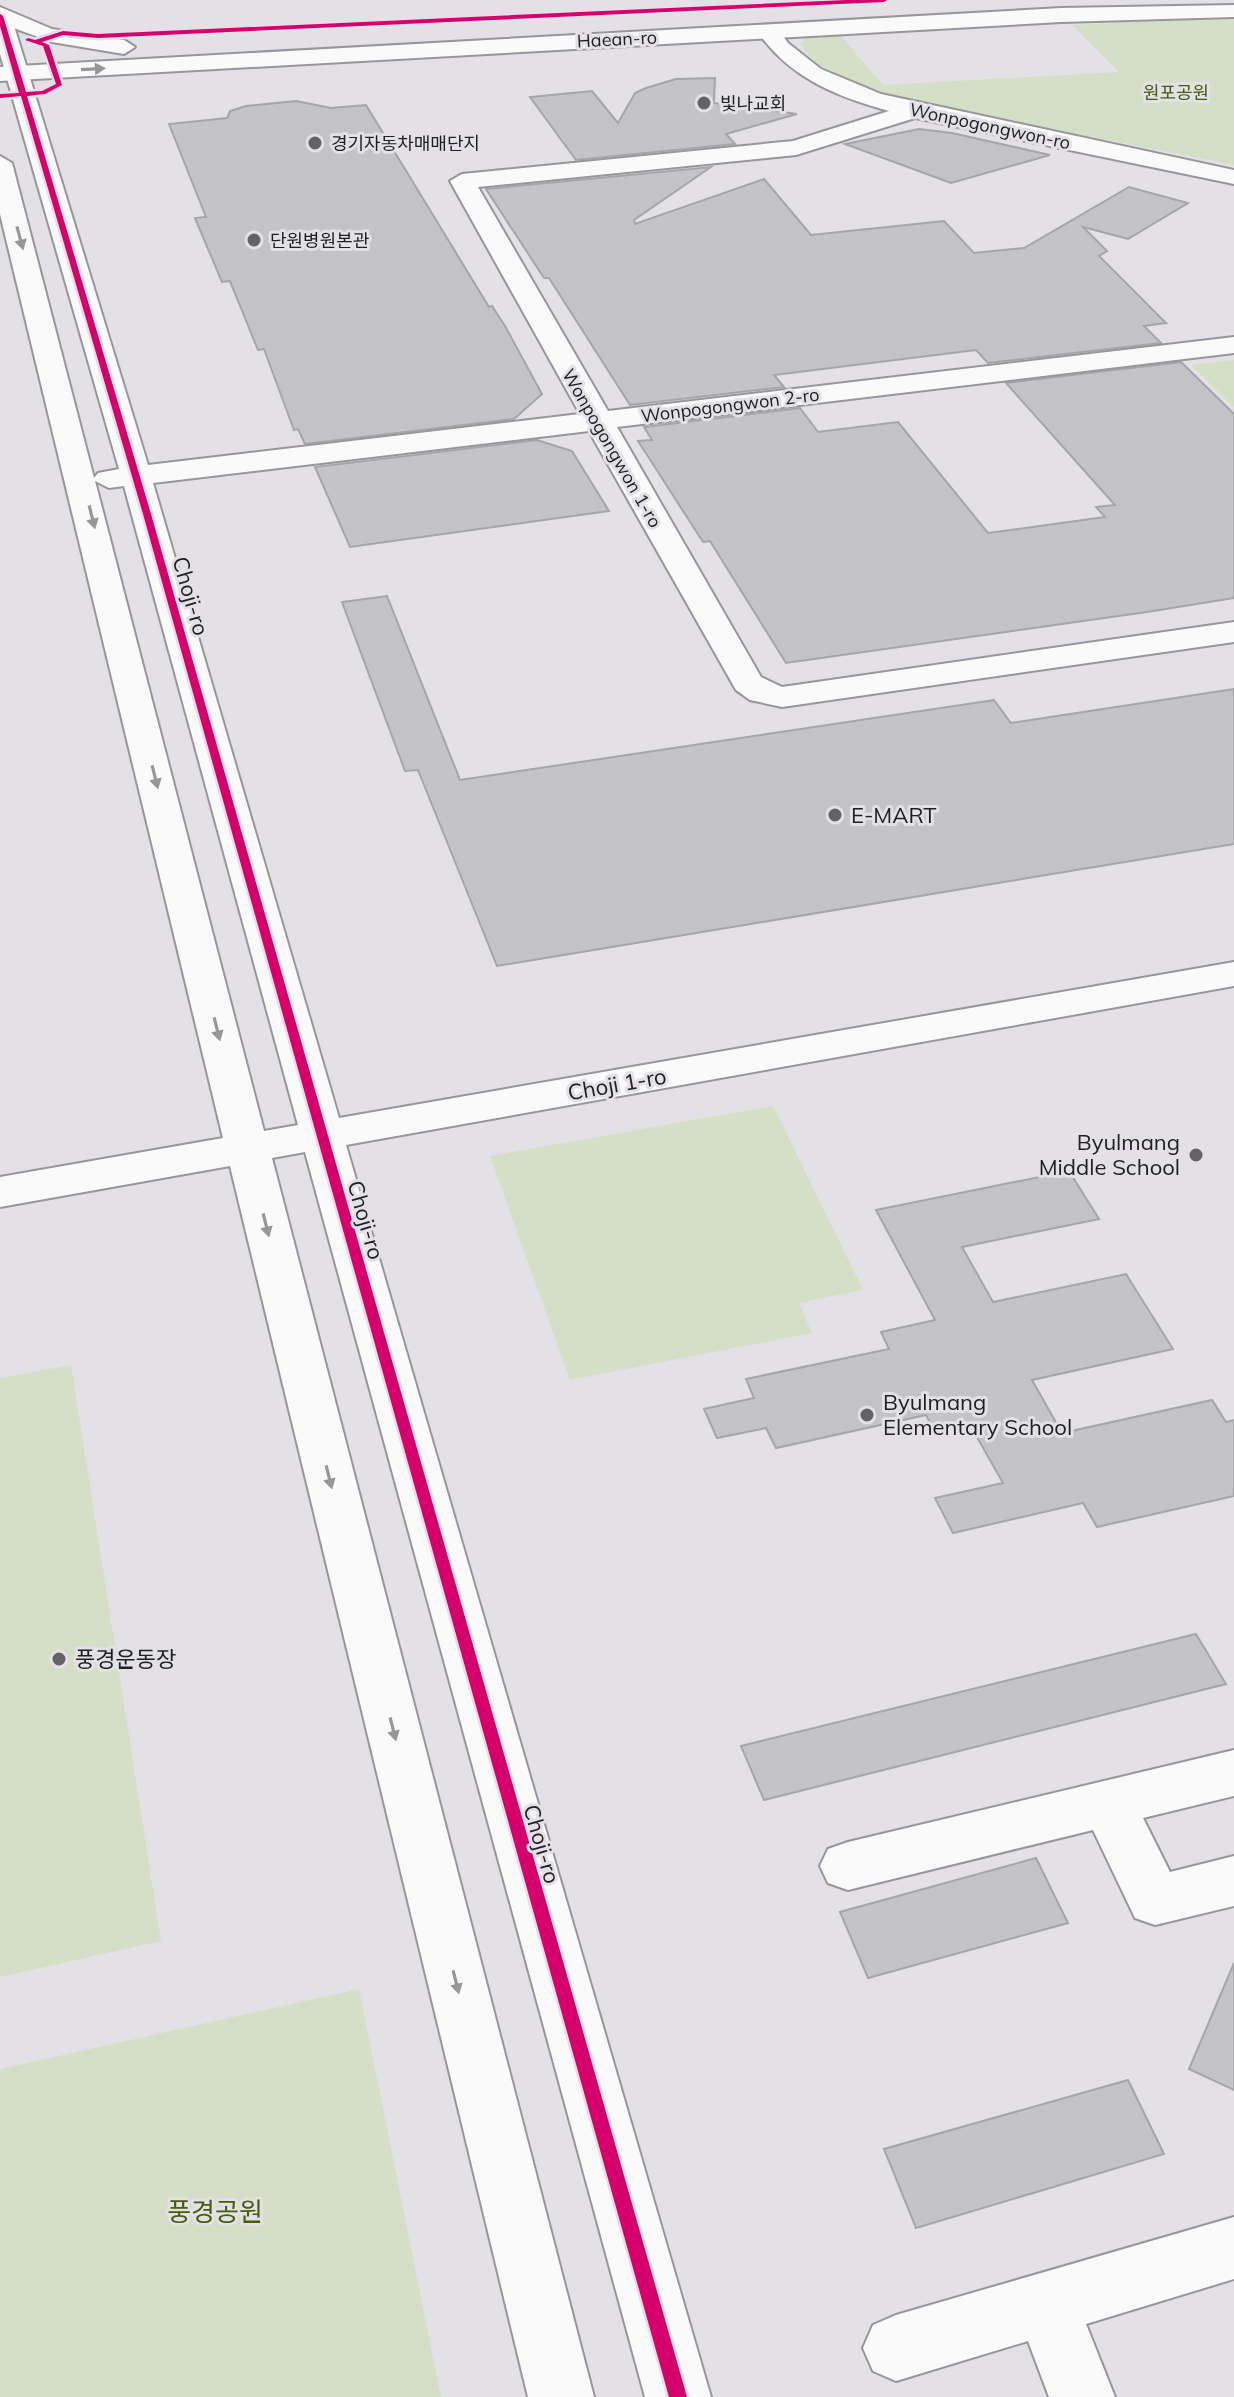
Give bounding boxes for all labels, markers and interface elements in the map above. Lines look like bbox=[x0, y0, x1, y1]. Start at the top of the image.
street label: Haean-ro bbox=[576, 25, 658, 53]
one-way arrow bbox=[81, 62, 106, 75]
park label: 원포공원 bbox=[1143, 81, 1209, 104]
place label: 빛나교회 bbox=[720, 92, 786, 115]
marker: 빛나교회 bbox=[695, 94, 713, 112]
street label: Wonpogongwon-ro bbox=[907, 98, 1073, 154]
place label: 경기자동차매매단지 bbox=[331, 132, 480, 155]
marker: 경기자동차매매단지 bbox=[306, 134, 324, 152]
one-way arrow bbox=[14, 226, 26, 251]
place label: 단원병원본관 bbox=[270, 229, 370, 252]
marker: 단원병원본관 bbox=[245, 231, 263, 249]
street label: Wonpogongwon 1-ro bbox=[557, 364, 667, 532]
street label: Wonpogongwon 2-ro bbox=[639, 383, 821, 427]
one-way arrow bbox=[86, 504, 98, 529]
street label: Choji-ro bbox=[166, 553, 216, 639]
one-way arrow bbox=[150, 764, 162, 789]
place label: E-MART bbox=[851, 801, 936, 829]
marker: E-MART bbox=[826, 806, 844, 824]
one-way arrow bbox=[212, 1017, 224, 1042]
street label: Choji 1-ro bbox=[565, 1062, 669, 1106]
place label: Byulmang Middle School bbox=[1039, 1128, 1180, 1181]
marker: Byulmang Middle School bbox=[1187, 1146, 1205, 1164]
street label: Choji-ro bbox=[341, 1177, 391, 1263]
one-way arrow bbox=[260, 1213, 273, 1238]
place label: Byulmang Elementary School bbox=[883, 1388, 1072, 1441]
marker: Byulmang Elementary School bbox=[858, 1406, 876, 1424]
one-way arrow bbox=[324, 1465, 336, 1490]
place label: 풍경운동장 bbox=[75, 1645, 176, 1673]
marker: 풍경운동장 bbox=[50, 1650, 68, 1668]
one-way arrow bbox=[387, 1717, 399, 1742]
street label: Choji-ro bbox=[517, 1801, 567, 1887]
one-way arrow bbox=[451, 1969, 463, 1994]
park label: 풍경공원 bbox=[167, 2195, 263, 2228]

